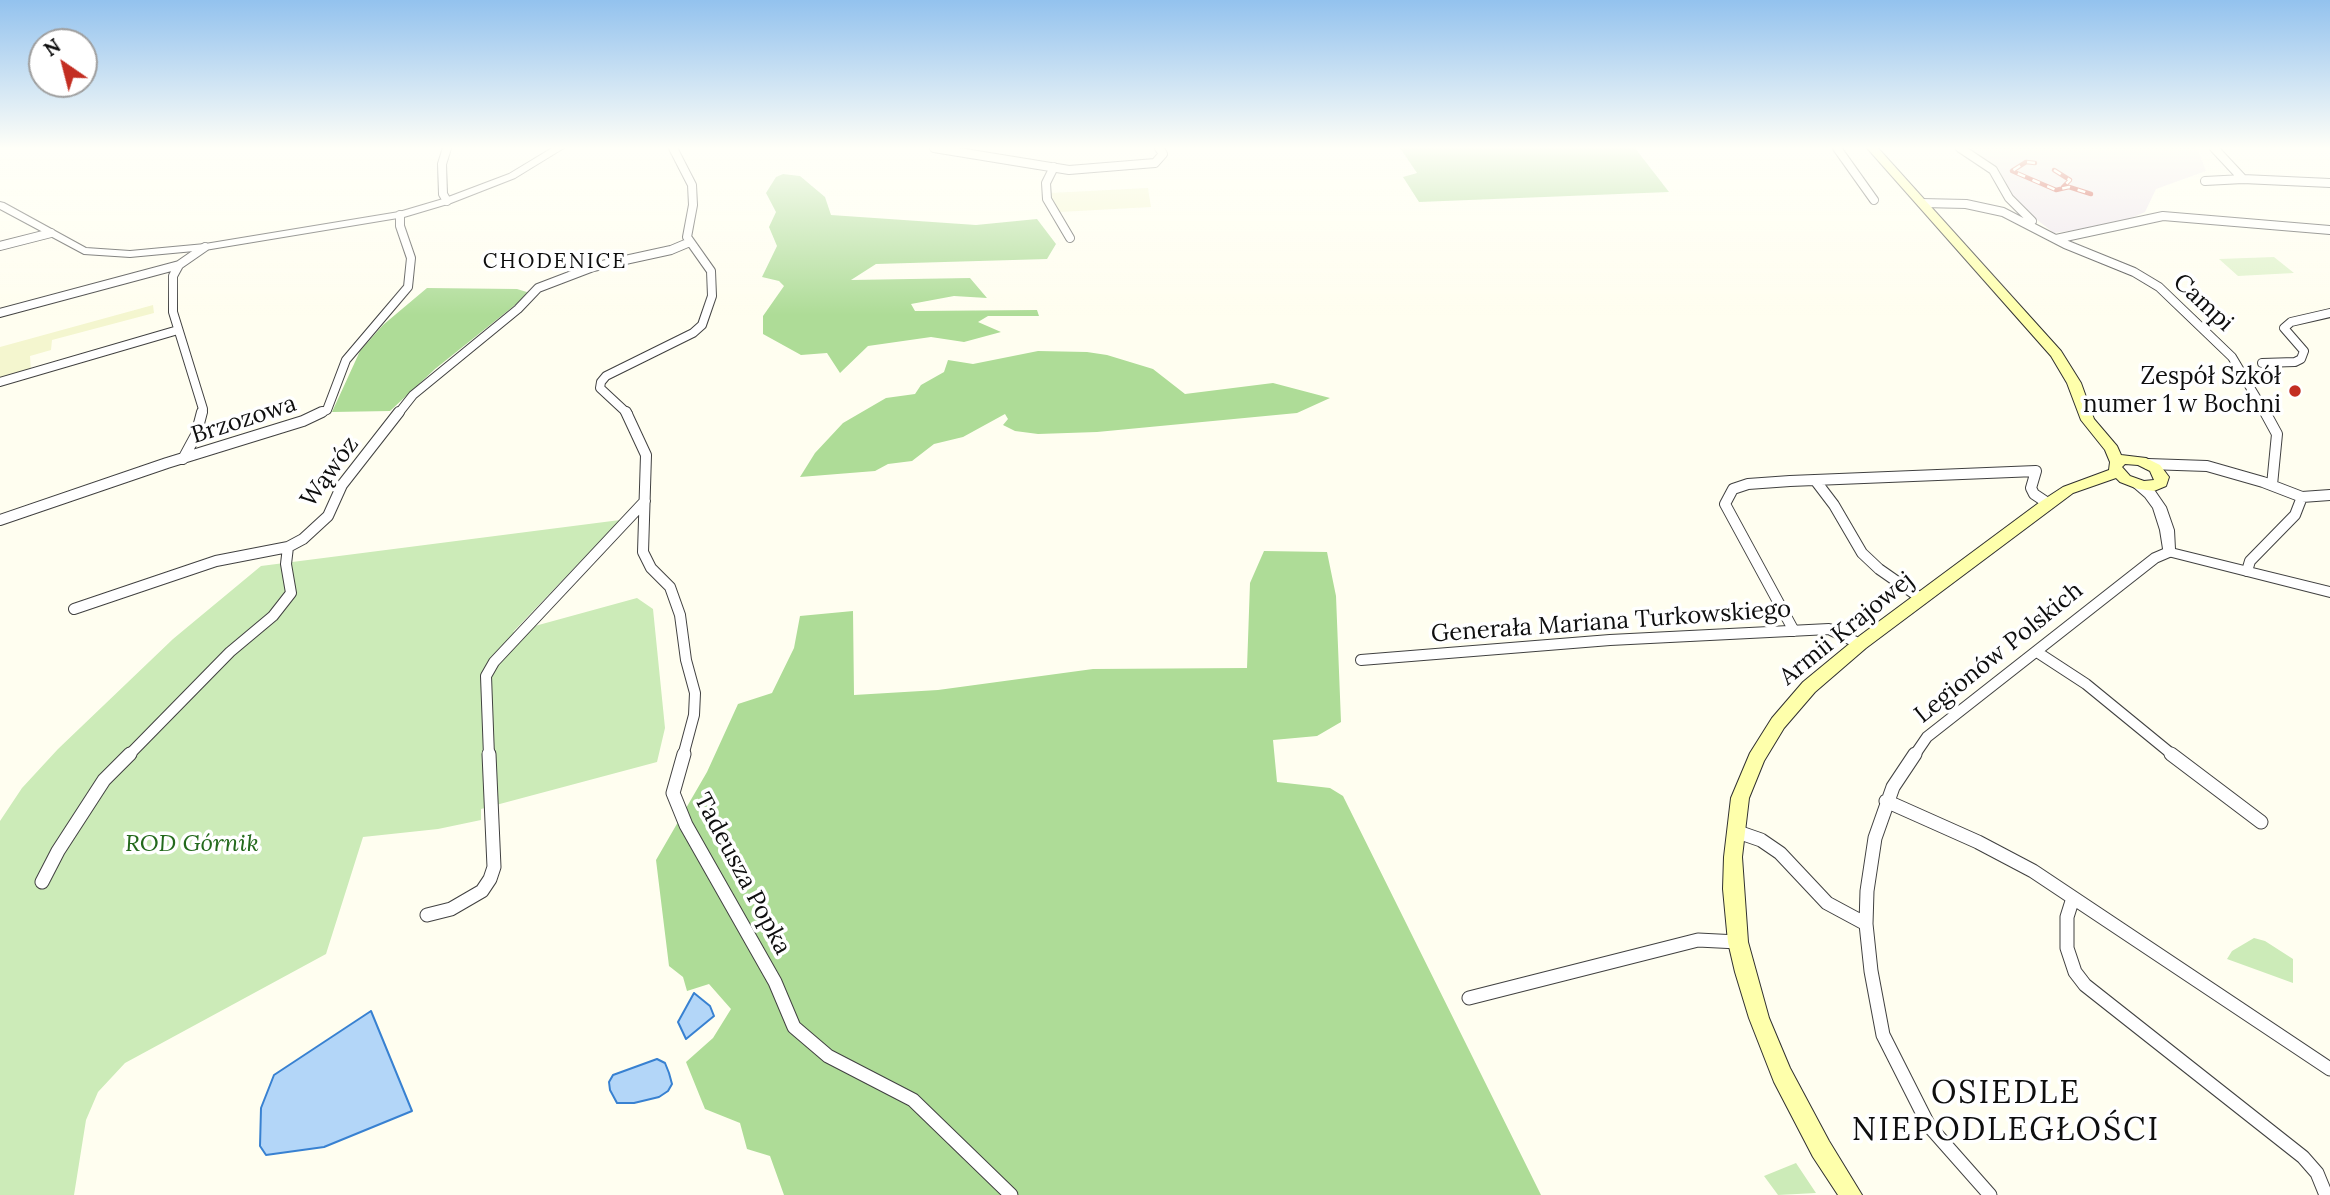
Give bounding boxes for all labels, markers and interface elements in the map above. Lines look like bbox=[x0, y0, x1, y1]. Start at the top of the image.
north arrow bbox=[28, 28, 98, 98]
text: N bbox=[39, 33, 65, 61]
district label: CHODENICE bbox=[484, 249, 626, 275]
street label: Campi bbox=[2167, 268, 2239, 338]
place label: Zespół Szkół numer 1 w Bochni bbox=[2083, 363, 2281, 419]
marker: Zespół Szkół numer 1 w Bochni bbox=[2287, 383, 2303, 399]
street label: Brzozowa bbox=[188, 390, 300, 450]
street label: Wąwóz bbox=[295, 431, 365, 513]
street label: Armii Krajowej bbox=[1774, 566, 1920, 692]
street label: Legionów Polskich bbox=[1909, 576, 2089, 730]
street label: Generała Mariana Turkowskiego bbox=[1430, 595, 1792, 649]
street label: Tadeusza Popka bbox=[687, 788, 797, 960]
park label: ROD Górnik bbox=[125, 830, 259, 858]
district label: OSIEDLE NIEPODLEGŁOŚCI bbox=[1854, 1075, 2158, 1150]

